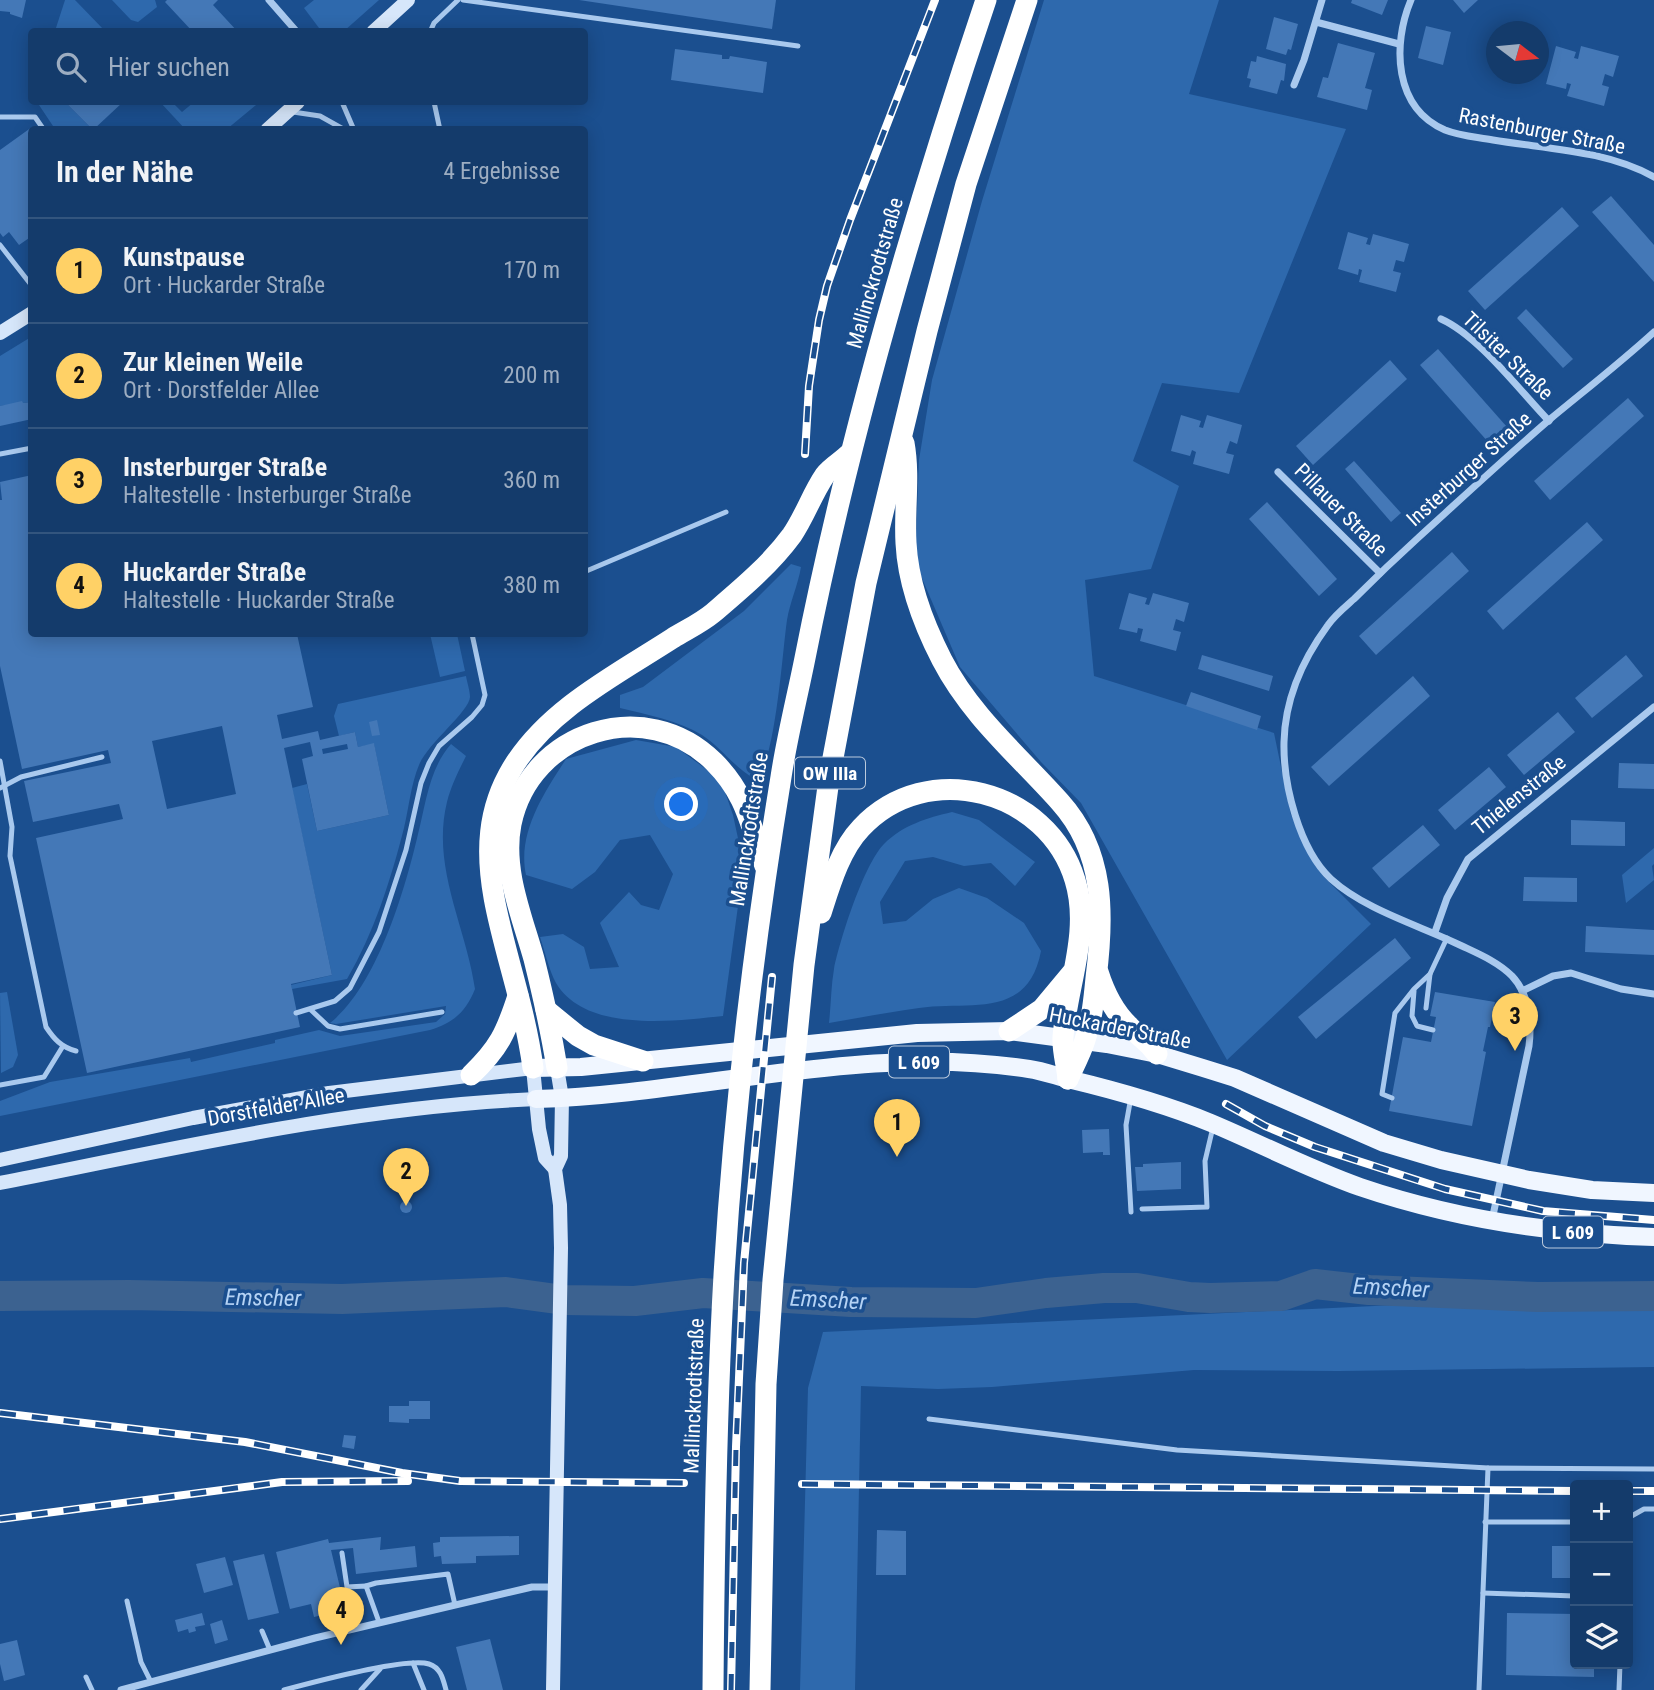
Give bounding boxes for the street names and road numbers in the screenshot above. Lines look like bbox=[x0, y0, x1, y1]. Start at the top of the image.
street label: Rastenburger Straße bbox=[1457, 103, 1627, 159]
street label: Mallinckrodtstraße bbox=[842, 195, 908, 351]
street label: Tilsiter Straße bbox=[1458, 307, 1558, 405]
street label: Insterburger Straße bbox=[1402, 407, 1536, 531]
street label: Pillauer Straße bbox=[1290, 459, 1392, 561]
street label: Mallinckrodtstraße bbox=[725, 750, 773, 908]
street label: Thielenstraße bbox=[1467, 750, 1571, 840]
road number: OW IIIa bbox=[795, 758, 865, 788]
street label: Huckarder Straße bbox=[1047, 1002, 1193, 1054]
road number: L 609 bbox=[889, 1046, 949, 1078]
street label: Dorstfelder Allee bbox=[206, 1083, 347, 1131]
road number: L 609 bbox=[1543, 1216, 1603, 1248]
street label: Mallinckrodtstraße bbox=[679, 1318, 709, 1474]

